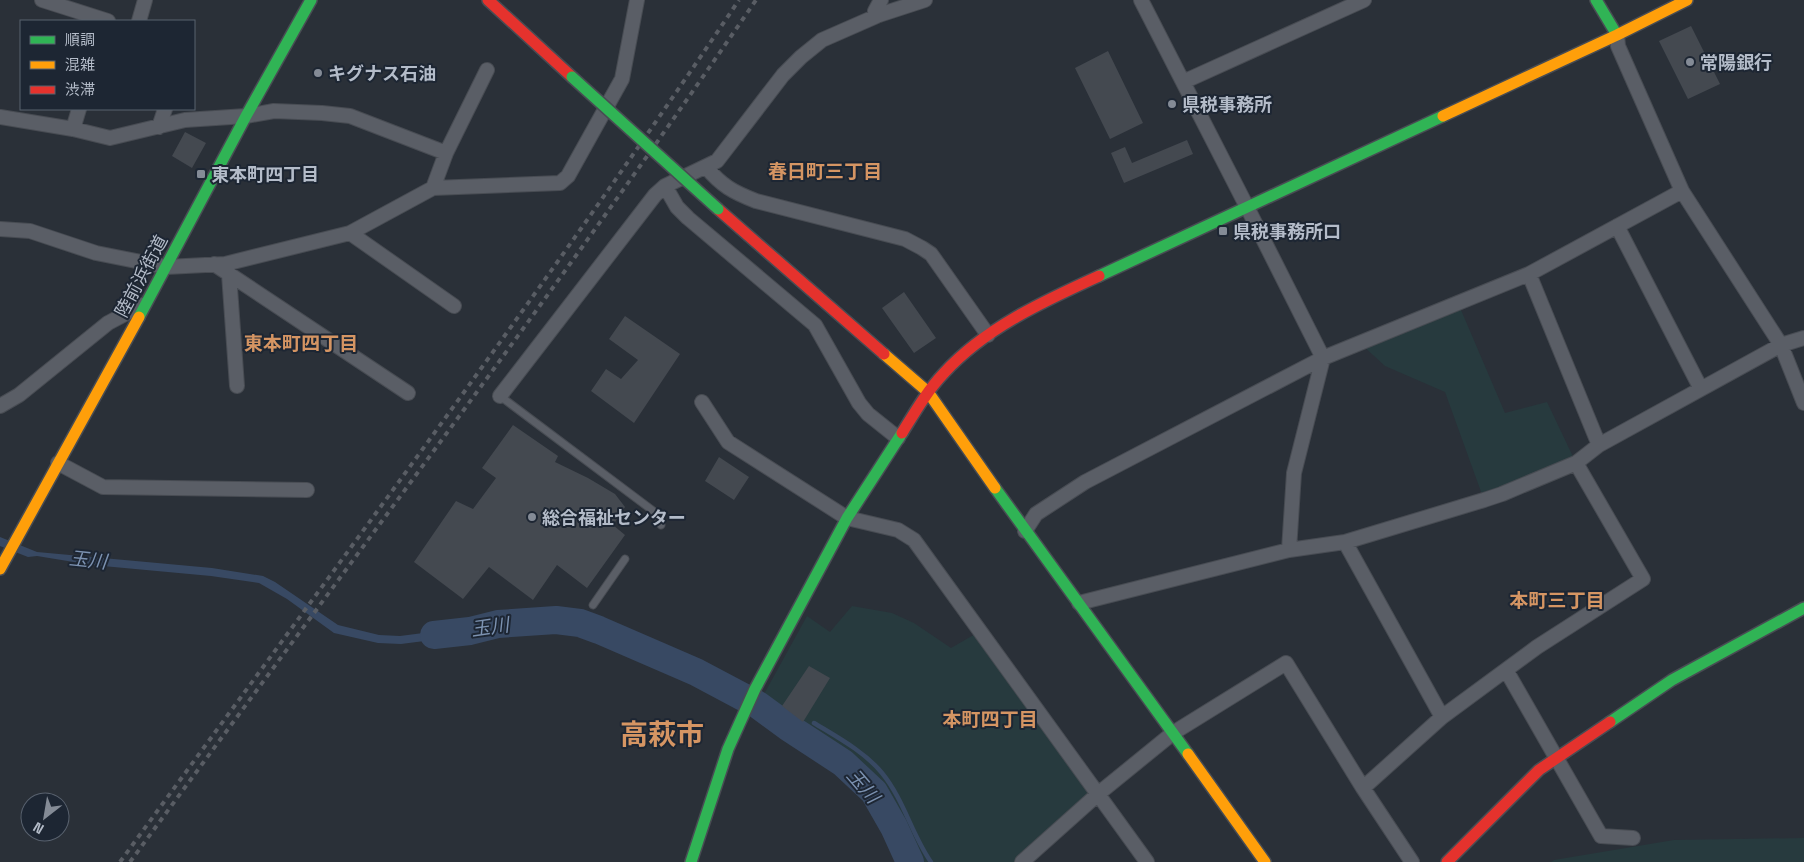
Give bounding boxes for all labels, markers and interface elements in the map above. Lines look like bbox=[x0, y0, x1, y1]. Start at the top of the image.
legend bbox=[20, 20, 195, 110]
text: 順調 bbox=[65, 30, 95, 49]
place label: 常陽銀行 bbox=[1700, 51, 1772, 74]
text: 混雑 bbox=[65, 55, 95, 74]
marker: 常陽銀行 bbox=[1684, 56, 1696, 68]
place label: キグナス石油 bbox=[328, 62, 436, 85]
marker: キグナス石油 bbox=[312, 67, 324, 79]
text: 渋滞 bbox=[65, 80, 95, 99]
place label: 県税事務所 bbox=[1182, 93, 1272, 116]
marker: 県税事務所 bbox=[1166, 98, 1178, 110]
district label: 春日町三丁目 bbox=[768, 159, 882, 184]
place label: 東本町四丁目 bbox=[211, 163, 319, 186]
marker: 東本町四丁目 bbox=[195, 168, 207, 180]
place label: 県税事務所口 bbox=[1233, 220, 1341, 243]
marker: 県税事務所口 bbox=[1217, 225, 1229, 237]
street label: 陸前浜街道 bbox=[110, 231, 172, 321]
district label: 東本町四丁目 bbox=[244, 331, 358, 356]
place label: 総合福祉センター bbox=[542, 506, 686, 529]
marker: 総合福祉センター bbox=[526, 511, 538, 523]
water label: 玉川 bbox=[68, 546, 110, 575]
district label: 本町三丁目 bbox=[1509, 588, 1605, 613]
water label: 玉川 bbox=[469, 612, 513, 642]
district label: 本町四丁目 bbox=[942, 707, 1038, 732]
district label: 高萩市 bbox=[620, 716, 704, 752]
water label: 玉川 bbox=[841, 763, 886, 810]
north arrow bbox=[20, 792, 70, 842]
text: N bbox=[30, 818, 47, 838]

